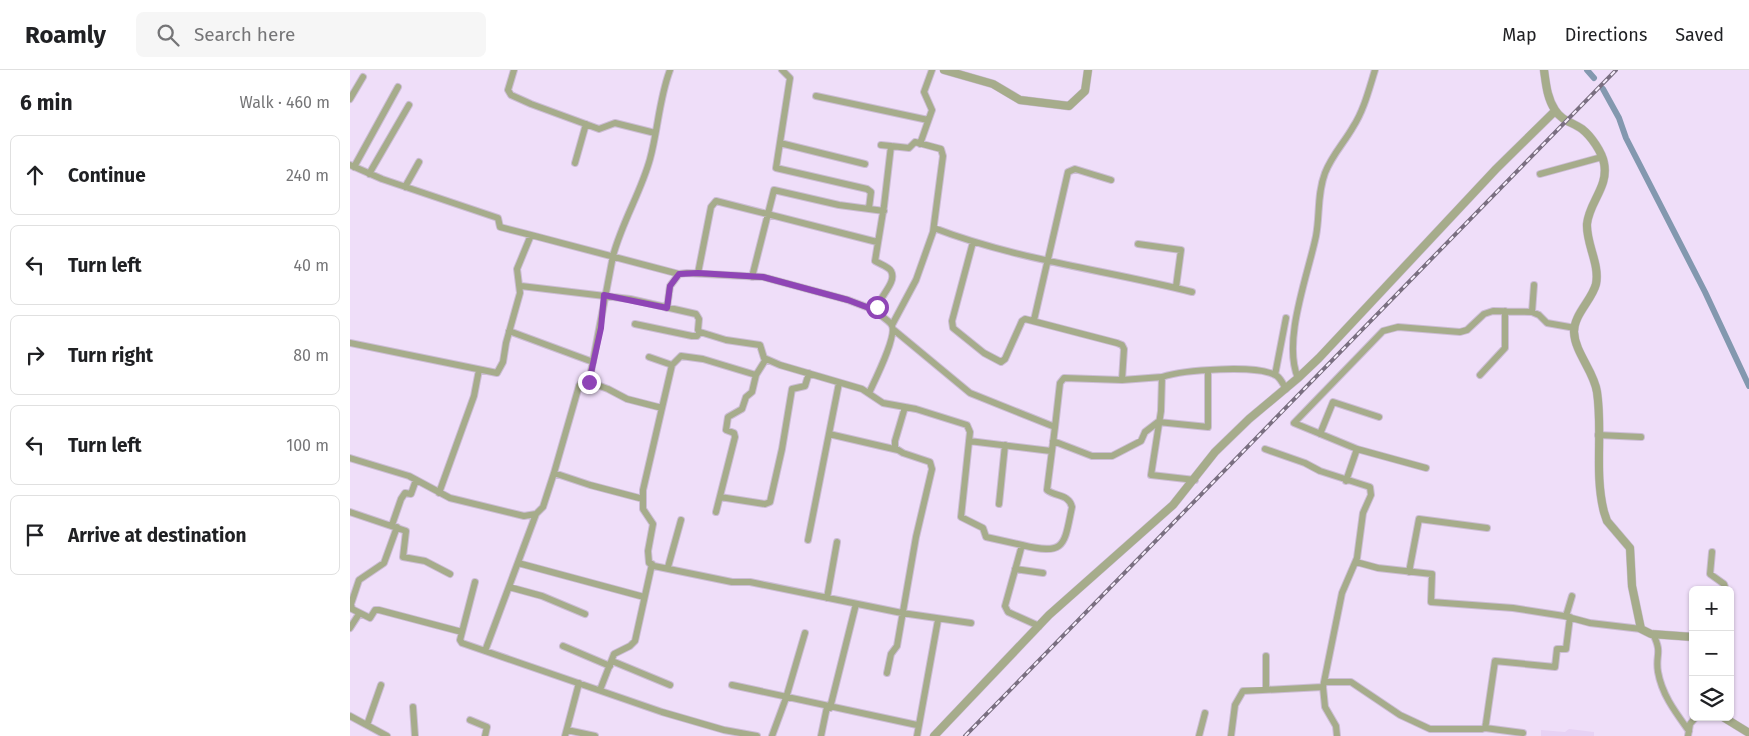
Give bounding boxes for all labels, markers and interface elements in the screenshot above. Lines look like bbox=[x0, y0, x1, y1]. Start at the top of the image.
search box bbox=[136, 12, 486, 57]
text: Roamly bbox=[25, 21, 106, 49]
icon: search bbox=[154, 21, 182, 49]
text: Search here bbox=[194, 23, 295, 46]
text: Map bbox=[1502, 24, 1537, 46]
text: Directions bbox=[1565, 24, 1647, 46]
text: Saved bbox=[1675, 24, 1724, 46]
text: 6 min bbox=[20, 90, 73, 116]
text: Walk · 460 m bbox=[240, 93, 330, 112]
icon: ahead bbox=[21, 161, 49, 189]
text: Continue bbox=[68, 164, 146, 187]
text: 240 m bbox=[286, 166, 329, 185]
icon: left bbox=[21, 251, 49, 279]
text: Turn left bbox=[68, 254, 142, 277]
text: 40 m bbox=[294, 256, 329, 275]
route start bbox=[866, 296, 889, 319]
icon: right bbox=[21, 341, 49, 369]
text: Turn right bbox=[68, 344, 153, 367]
text: 80 m bbox=[293, 346, 329, 365]
route end bbox=[578, 371, 601, 394]
icon: left bbox=[21, 431, 49, 459]
text: Turn left bbox=[68, 434, 142, 457]
text: 100 m bbox=[286, 436, 329, 455]
icon: arrive bbox=[21, 521, 49, 549]
text: Arrive at destination bbox=[68, 524, 247, 547]
map controls bbox=[1689, 586, 1734, 721]
button: + bbox=[1689, 586, 1734, 631]
button: − bbox=[1689, 631, 1734, 676]
button: layers bbox=[1689, 676, 1734, 721]

